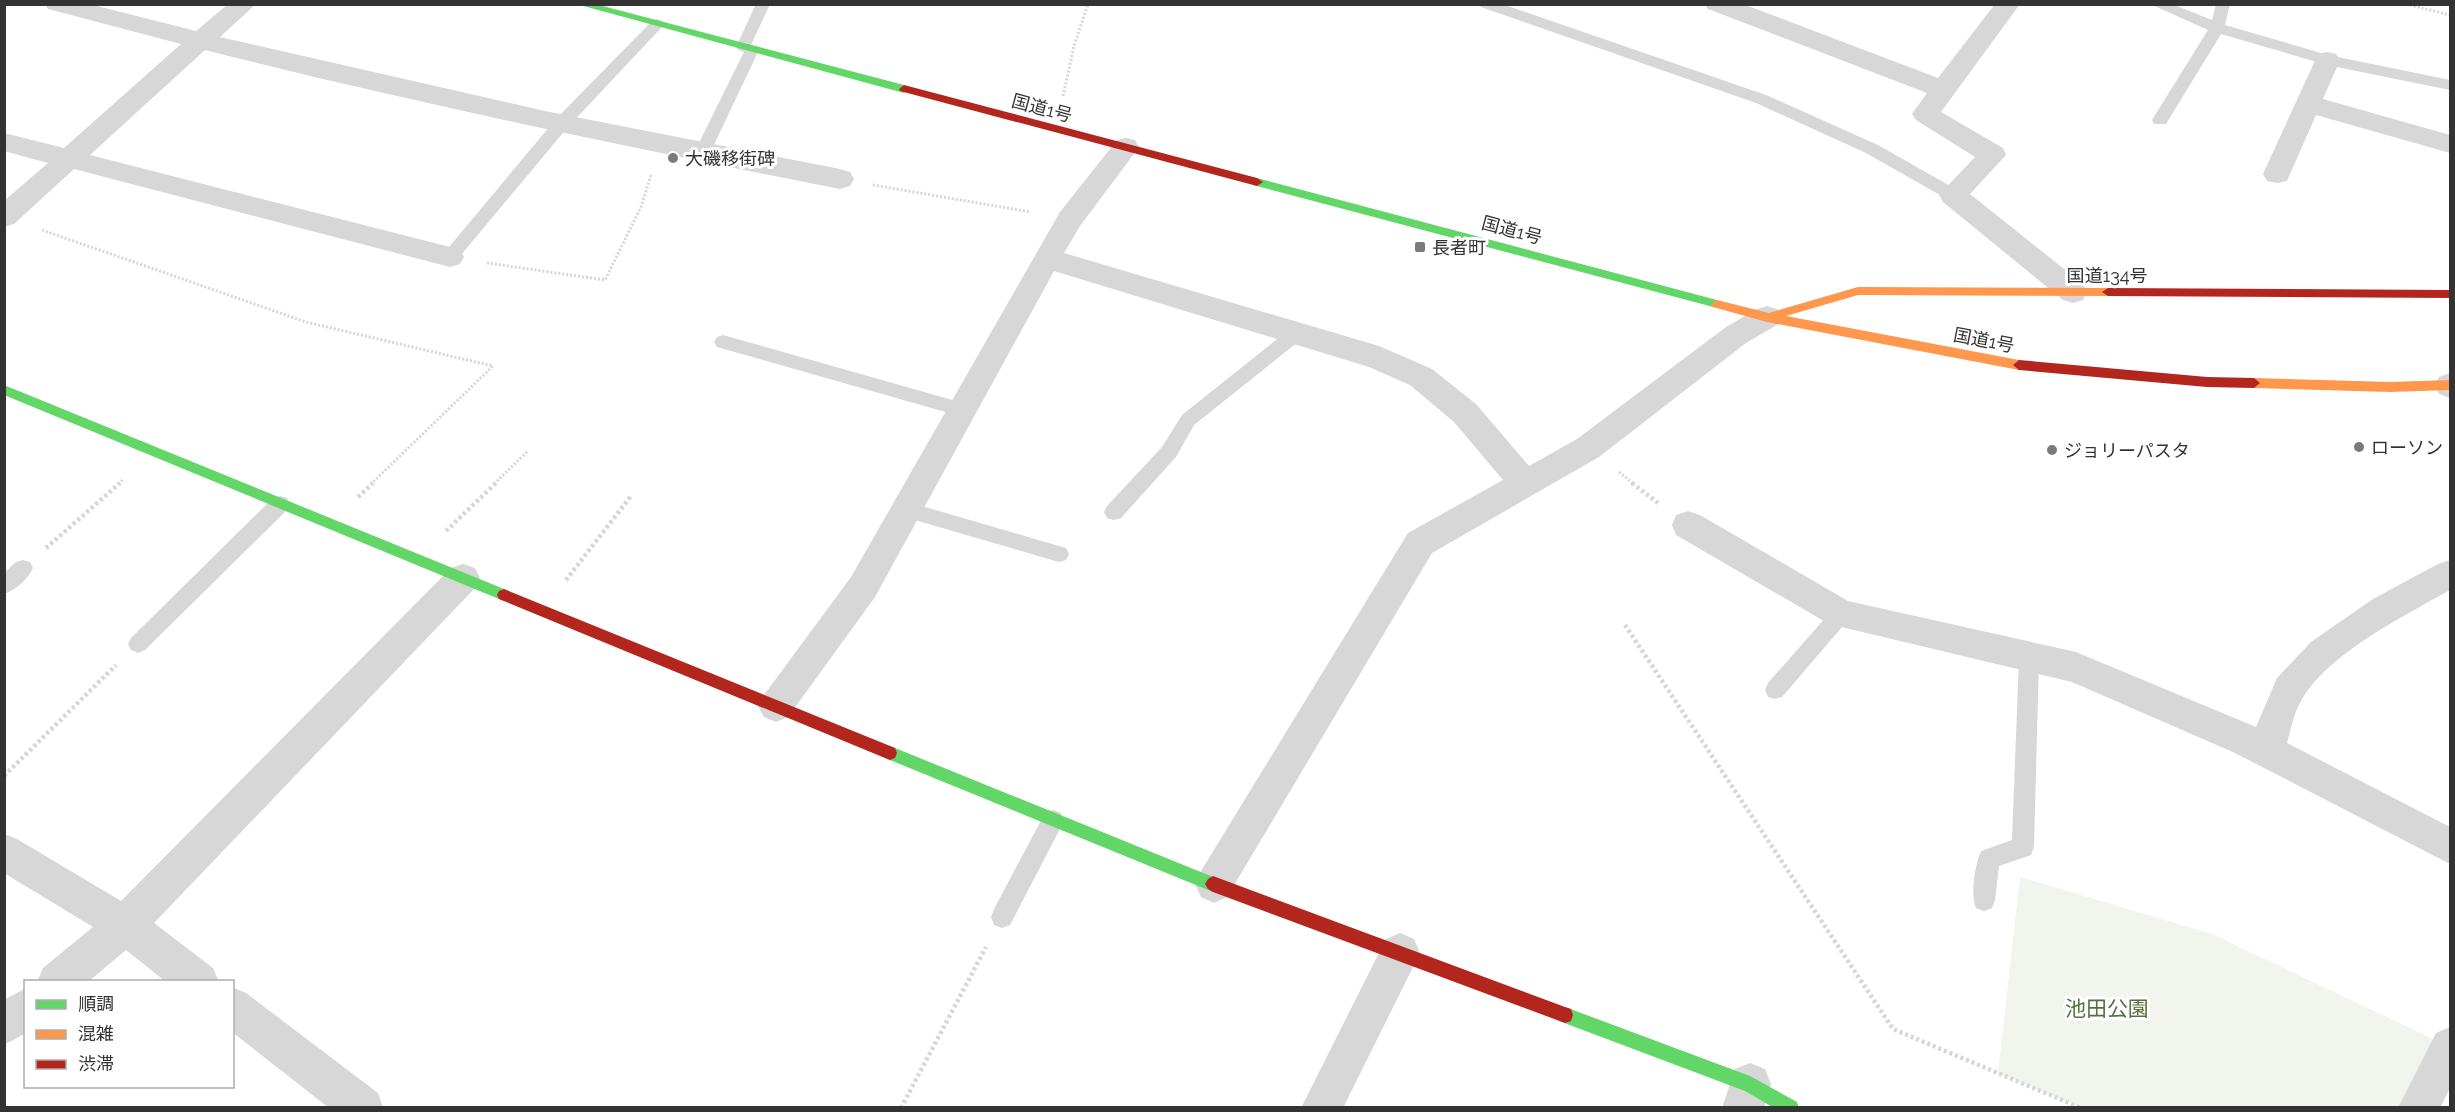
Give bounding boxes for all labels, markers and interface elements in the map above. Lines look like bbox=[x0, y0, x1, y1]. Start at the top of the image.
street label: 国道1号 bbox=[1009, 90, 1075, 126]
place label: 大磯移街碑 bbox=[685, 148, 775, 169]
marker: 大磯移街碑 bbox=[666, 151, 680, 165]
street label: 国道1号 bbox=[1479, 212, 1545, 248]
place label: 長者町 bbox=[1432, 237, 1486, 258]
marker: 長者町 bbox=[1413, 240, 1427, 254]
street label: 国道134号 bbox=[2066, 265, 2148, 286]
street label: 国道1号 bbox=[1952, 324, 2016, 356]
place label: ローソン bbox=[2371, 437, 2443, 458]
place label: ジョリーパスタ bbox=[2064, 440, 2190, 461]
marker: ローソン bbox=[2352, 440, 2366, 454]
marker: ジョリーパスタ bbox=[2045, 443, 2059, 457]
legend bbox=[24, 980, 234, 1088]
text: 順調 bbox=[78, 993, 114, 1014]
park label: 池田公園 bbox=[2065, 996, 2149, 1021]
text: 混雑 bbox=[78, 1023, 114, 1044]
text: 渋滞 bbox=[78, 1053, 114, 1074]

